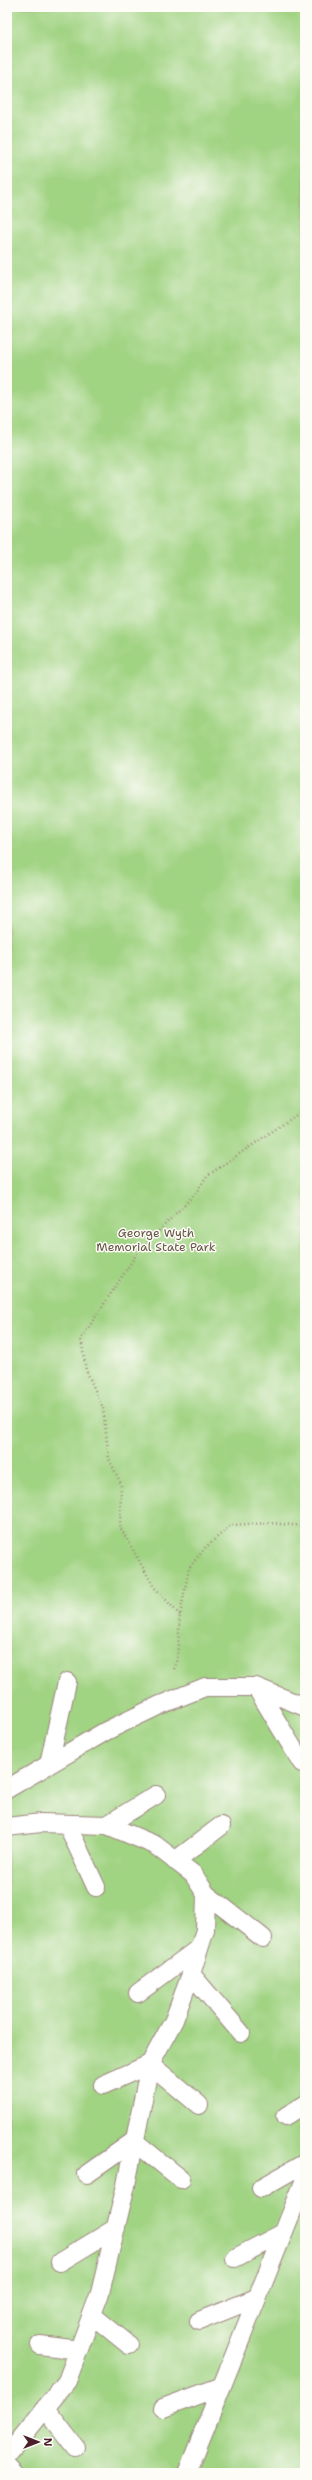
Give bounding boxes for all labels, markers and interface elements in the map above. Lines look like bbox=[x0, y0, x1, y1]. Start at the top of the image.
park label: George Wyth Memorial State Park bbox=[96, 1225, 216, 1255]
north arrow bbox=[18, 2422, 58, 2462]
text: N bbox=[40, 2438, 55, 2447]

